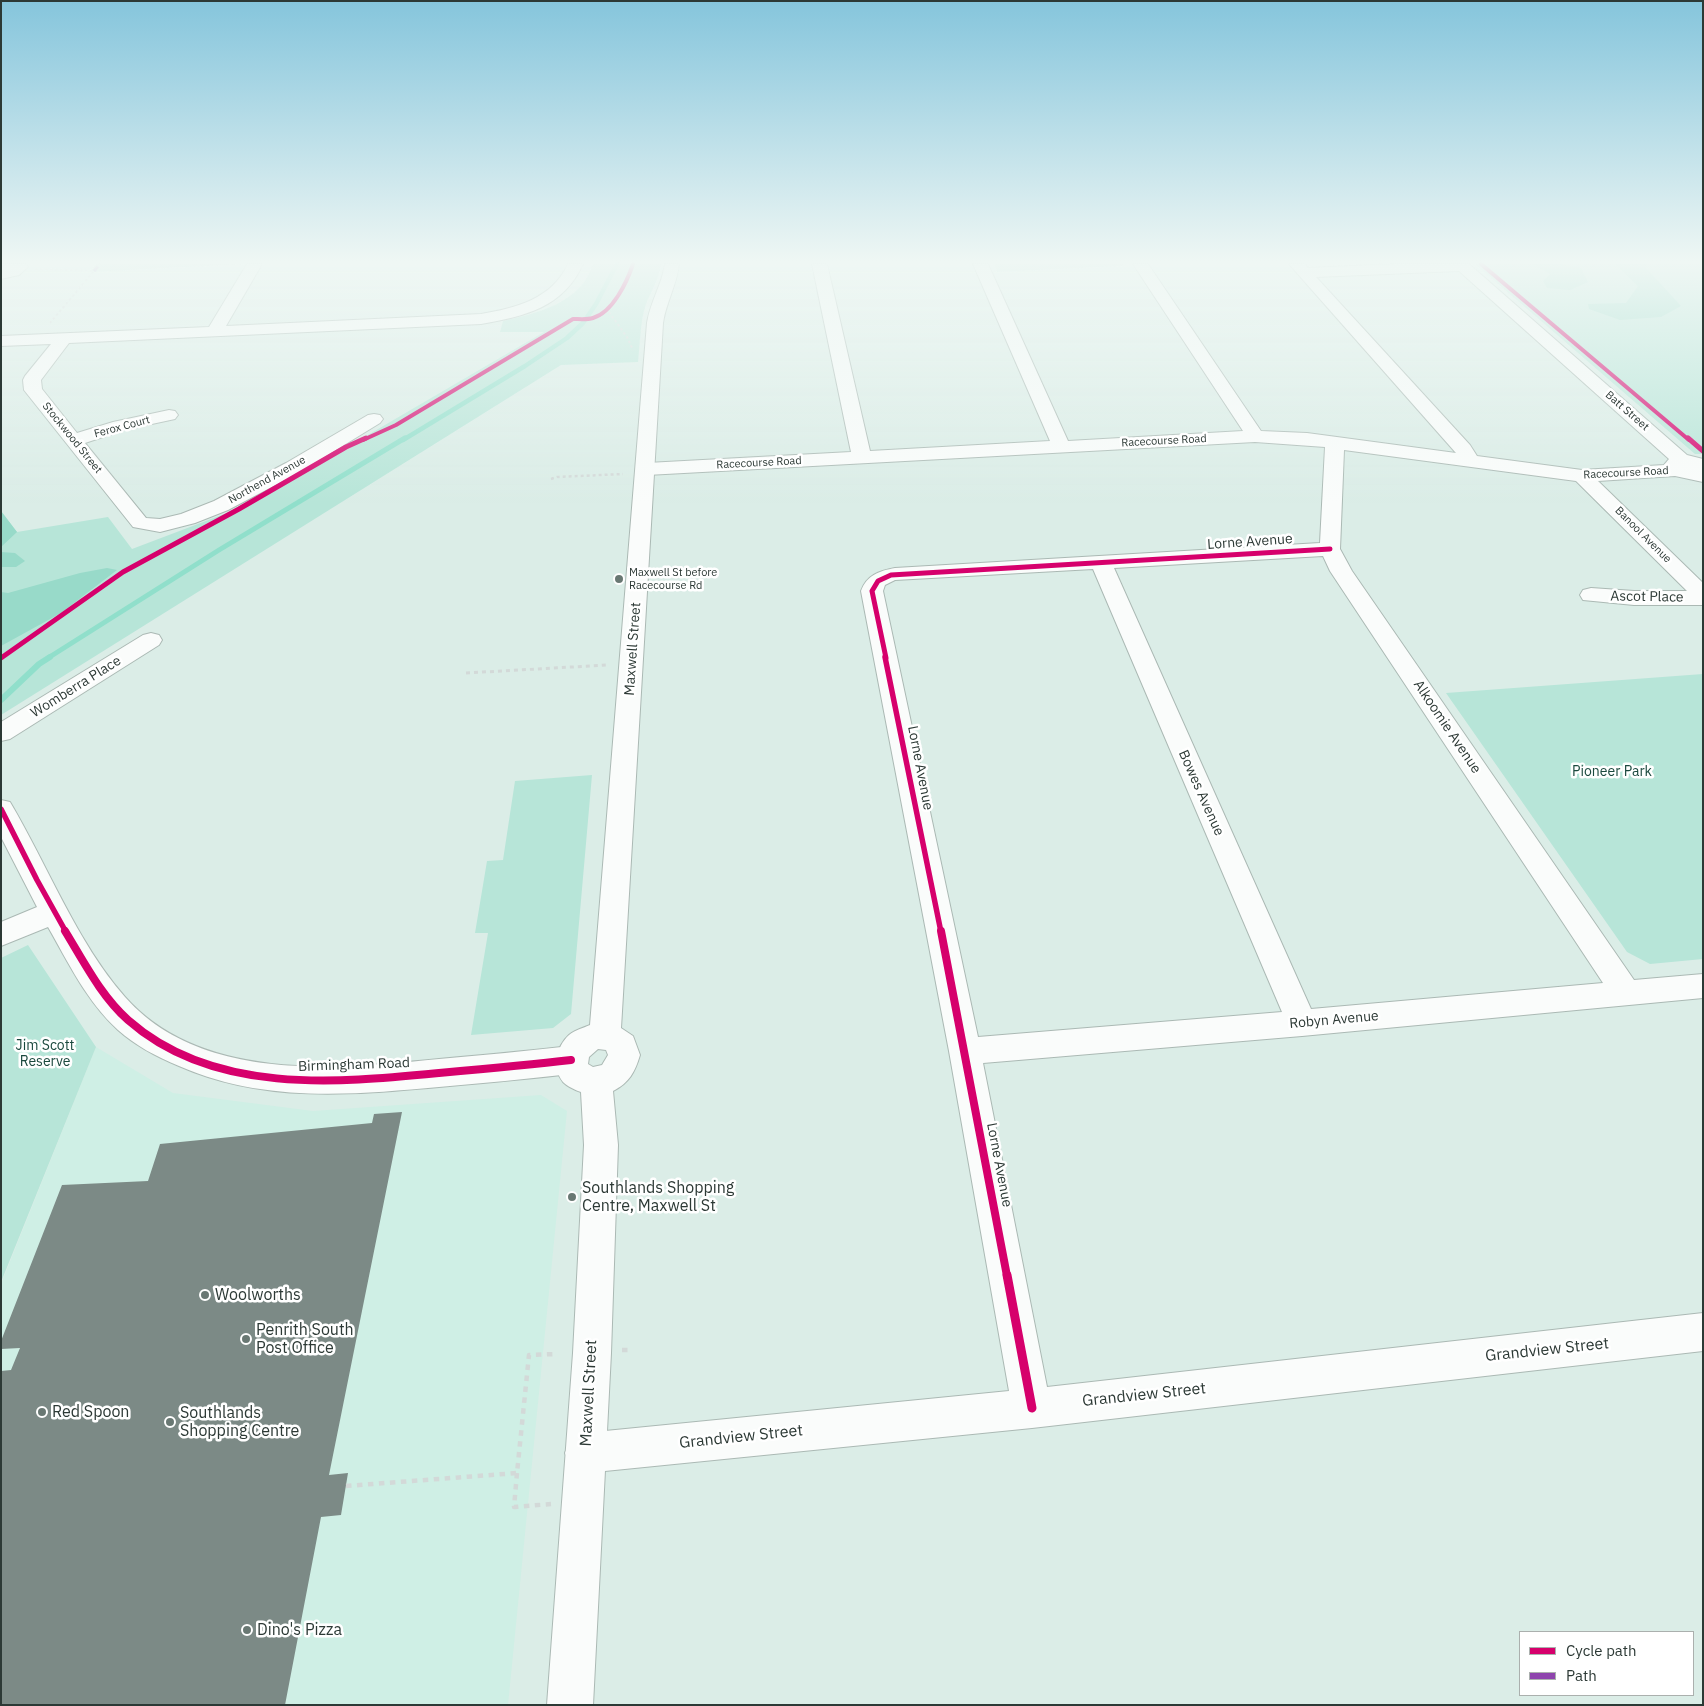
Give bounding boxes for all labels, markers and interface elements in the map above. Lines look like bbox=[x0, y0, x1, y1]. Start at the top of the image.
street label: Batt Street bbox=[1603, 388, 1651, 434]
street label: Stockwood Street bbox=[39, 400, 105, 476]
street label: Ferox Court bbox=[93, 413, 151, 441]
street label: Racecourse Road bbox=[1121, 432, 1207, 450]
street label: Northend Avenue bbox=[226, 453, 308, 507]
street label: Racecourse Road bbox=[716, 454, 802, 472]
street label: Racecourse Road bbox=[1583, 464, 1669, 482]
street label: Banool Avenue bbox=[1612, 504, 1674, 566]
street label: Lorne Avenue bbox=[1207, 531, 1293, 553]
place label: Maxwell St before Racecourse Rd bbox=[629, 566, 717, 592]
marker: Maxwell St before Racecourse Rd bbox=[613, 573, 625, 585]
street label: Ascot Place bbox=[1610, 588, 1684, 606]
street label: Maxwell Street bbox=[621, 602, 645, 696]
street label: Womberra Place bbox=[28, 652, 124, 722]
street label: Alkoomie Avenue bbox=[1410, 677, 1484, 777]
street label: Lorne Avenue bbox=[904, 724, 936, 812]
street label: Bowes Avenue bbox=[1175, 747, 1227, 839]
park label: Pioneer Park bbox=[1572, 764, 1652, 780]
street label: Robyn Avenue bbox=[1289, 1008, 1379, 1032]
park label: Jim Scott Reserve bbox=[16, 1038, 74, 1070]
street label: Birmingham Road bbox=[298, 1055, 410, 1075]
street label: Lorne Avenue bbox=[983, 1121, 1015, 1209]
place label: Southlands Shopping Centre, Maxwell St bbox=[582, 1178, 734, 1216]
marker: Southlands Shopping Centre, Maxwell St bbox=[566, 1191, 578, 1203]
place label: Woolworths bbox=[215, 1285, 301, 1305]
marker: Woolworths bbox=[199, 1289, 211, 1301]
place label: Penrith South Post Office bbox=[256, 1320, 354, 1358]
marker: Penrith South Post Office bbox=[240, 1333, 252, 1345]
street label: Grandview Street bbox=[1484, 1334, 1610, 1366]
street label: Maxwell Street bbox=[577, 1339, 601, 1447]
street label: Grandview Street bbox=[1081, 1379, 1207, 1411]
place label: Red Spoon bbox=[52, 1402, 129, 1422]
place label: Southlands Shopping Centre bbox=[180, 1403, 299, 1441]
marker: Red Spoon bbox=[36, 1406, 48, 1418]
marker: Southlands Shopping Centre bbox=[164, 1416, 176, 1428]
street label: Grandview Street bbox=[678, 1421, 804, 1453]
place label: Dino's Pizza bbox=[257, 1620, 342, 1640]
marker: Dino's Pizza bbox=[241, 1624, 253, 1636]
legend bbox=[1519, 1631, 1694, 1696]
text: Cycle path bbox=[1566, 1641, 1637, 1660]
text: Path bbox=[1566, 1666, 1597, 1685]

